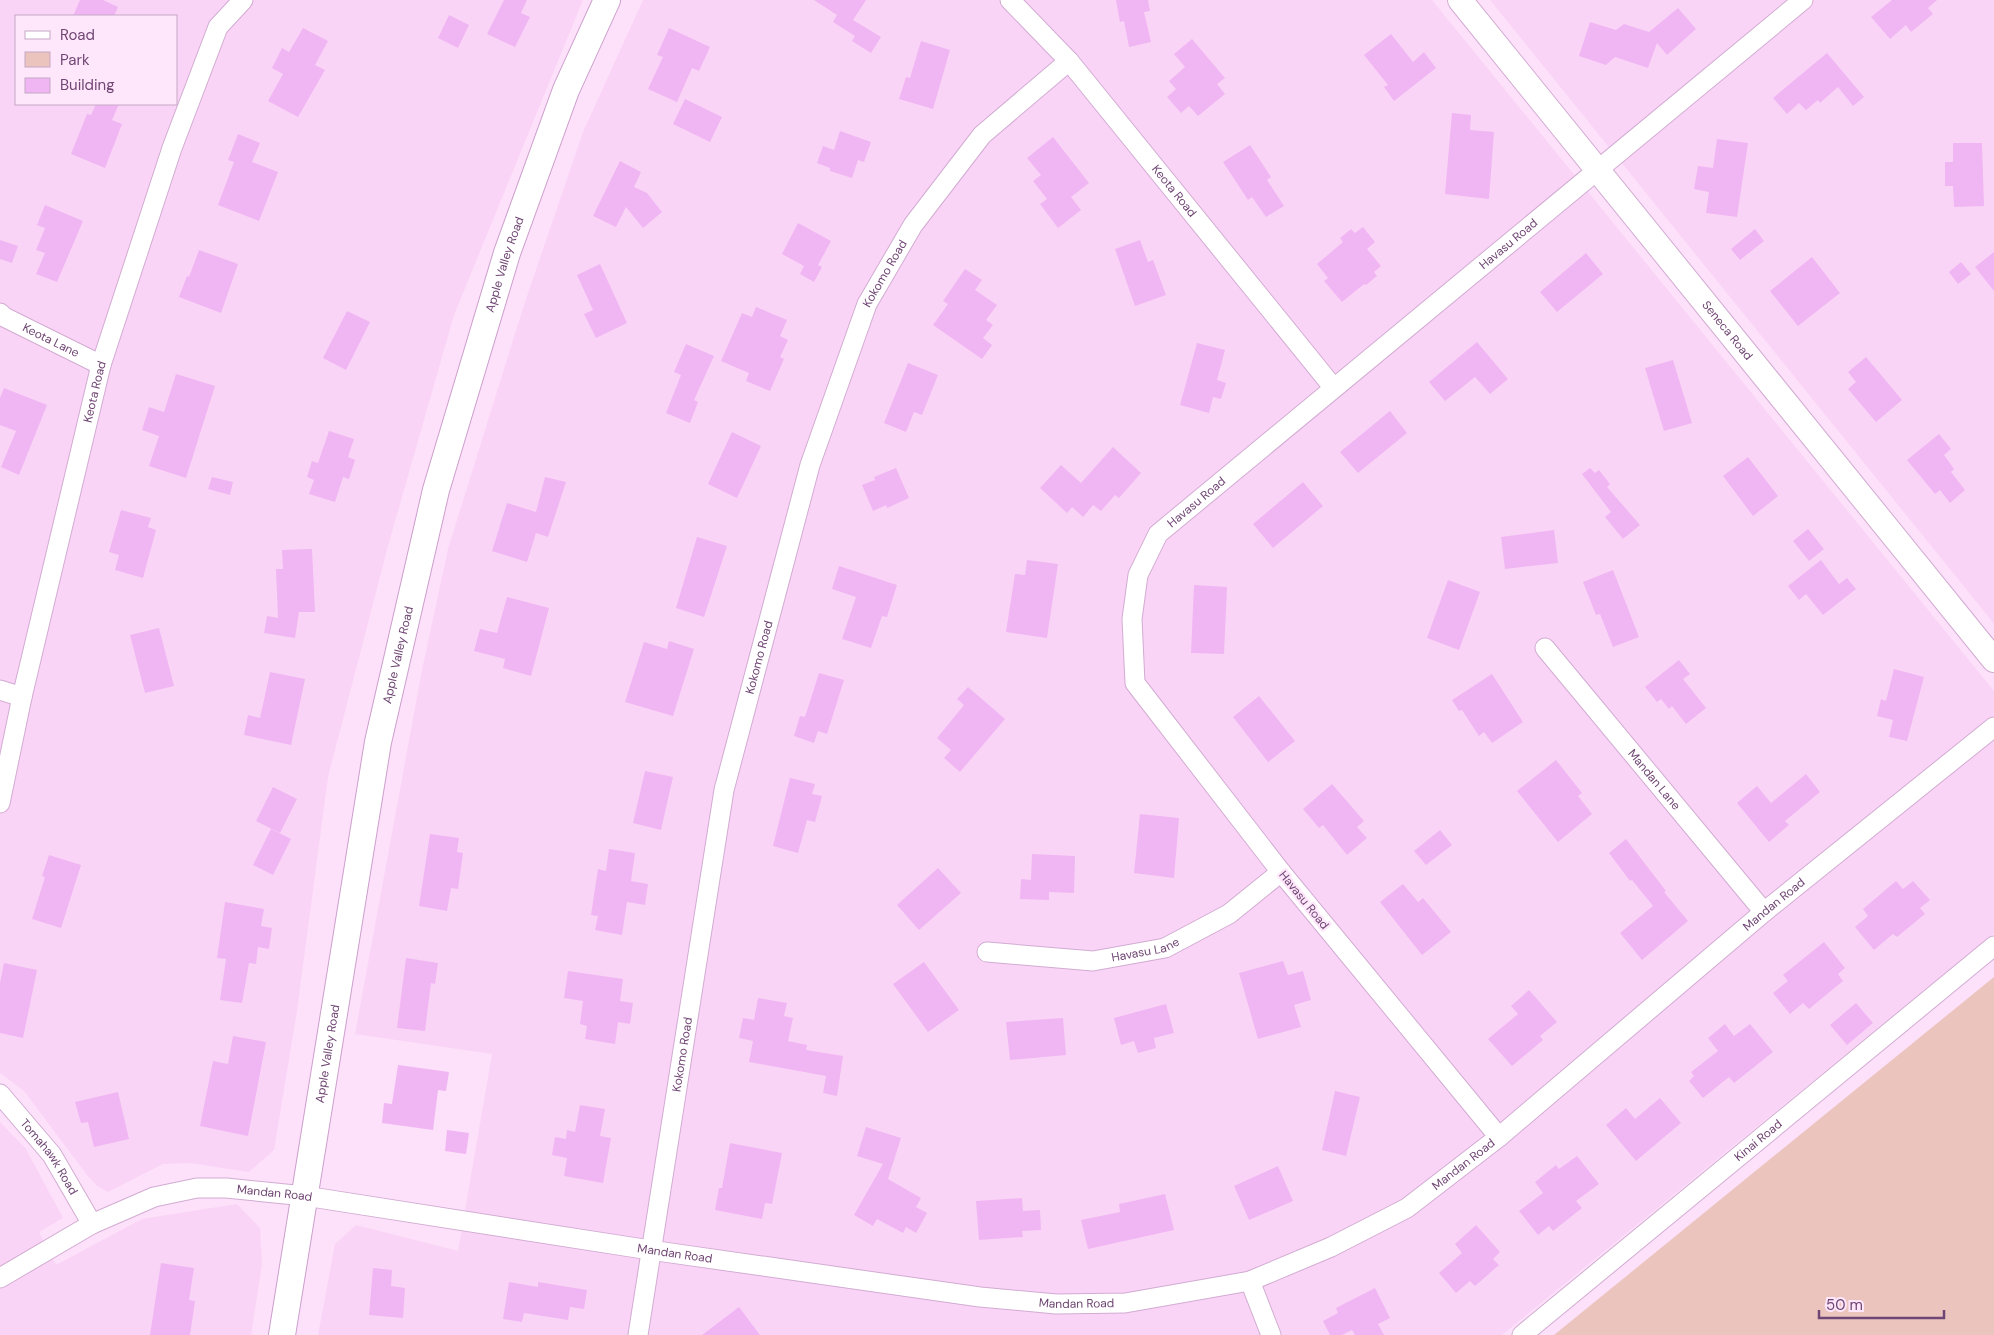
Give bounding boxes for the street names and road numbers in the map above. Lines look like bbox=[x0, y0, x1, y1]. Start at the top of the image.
street label: Keota Road bbox=[1148, 161, 1200, 220]
street label: Apple Valley Road bbox=[482, 215, 527, 314]
street label: Havasu Road bbox=[1476, 215, 1541, 273]
street label: Kokomo Road bbox=[859, 237, 911, 310]
street label: Seneca Road bbox=[1698, 297, 1756, 363]
street label: Keota Lane bbox=[20, 319, 82, 361]
street label: Keota Road bbox=[80, 359, 110, 424]
street label: Havasu Road bbox=[1164, 473, 1229, 531]
street label: Apple Valley Road bbox=[379, 605, 417, 705]
street label: Kokomo Road bbox=[742, 619, 777, 696]
street label: Mandan Lane bbox=[1624, 746, 1684, 813]
street label: Havasu Road bbox=[1275, 867, 1333, 933]
street label: Mandan Road bbox=[1739, 874, 1808, 935]
street label: Havasu Lane bbox=[1110, 934, 1182, 966]
street label: Apple Valley Road bbox=[312, 1003, 343, 1104]
street label: Kokomo Road bbox=[668, 1016, 696, 1093]
street label: Tomahawk Road bbox=[17, 1116, 81, 1198]
street label: Kinai Road bbox=[1731, 1116, 1785, 1165]
street label: Mandan Road bbox=[1429, 1135, 1498, 1194]
street label: Mandan Road bbox=[236, 1181, 313, 1205]
street label: Mandan Road bbox=[636, 1240, 713, 1267]
street label: Mandan Road bbox=[1038, 1294, 1114, 1312]

